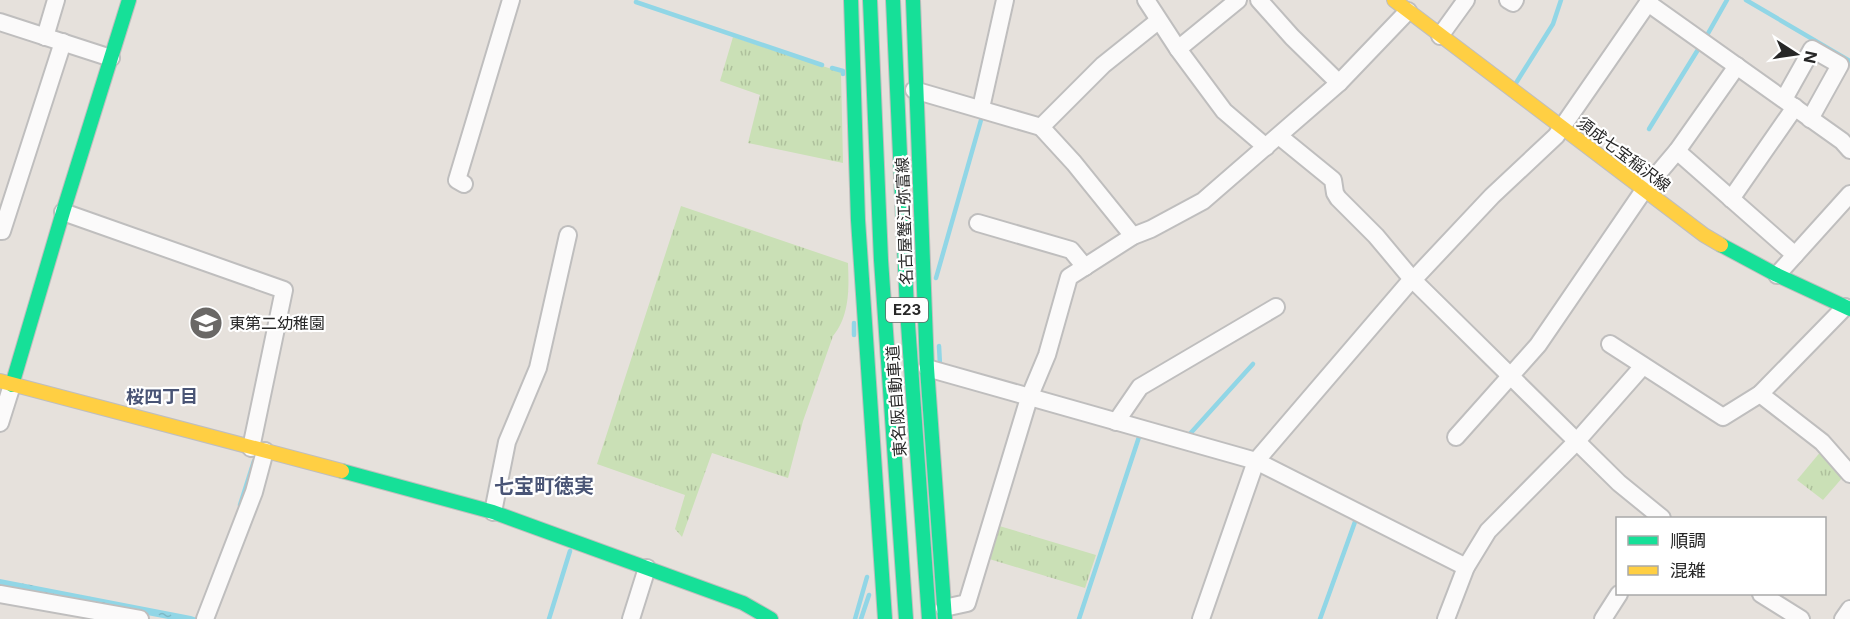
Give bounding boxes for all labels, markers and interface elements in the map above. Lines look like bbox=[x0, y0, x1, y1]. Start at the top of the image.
north arrow bbox=[1766, 24, 1826, 84]
text: N bbox=[1800, 49, 1822, 65]
street label: 須成七宝稲沢線 bbox=[1573, 112, 1675, 196]
street label: 名古屋蟹江弥富線 bbox=[892, 157, 916, 285]
road number: E23 bbox=[886, 298, 928, 322]
school or university icon: 東第二幼稚園 bbox=[188, 305, 224, 341]
place label: 東第二幼稚園 bbox=[229, 313, 325, 333]
street label: 東名阪自動車道 bbox=[882, 344, 910, 458]
district label: 桜四丁目 bbox=[126, 386, 198, 407]
district label: 七宝町徳実 bbox=[494, 474, 594, 498]
legend bbox=[1616, 517, 1826, 595]
text: 順調 bbox=[1670, 530, 1706, 551]
text: 混雑 bbox=[1670, 560, 1706, 581]

